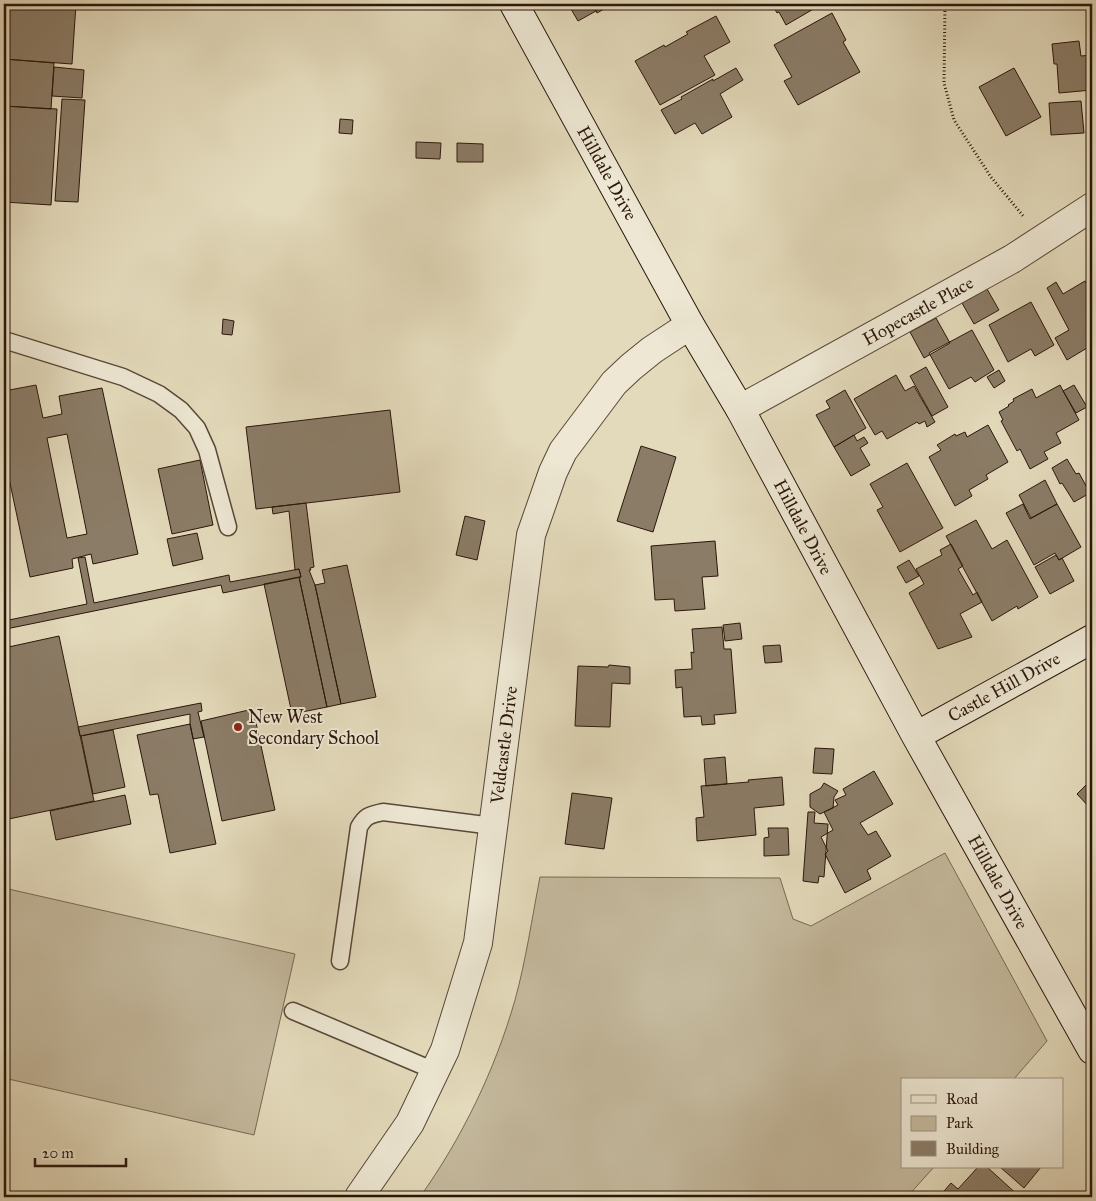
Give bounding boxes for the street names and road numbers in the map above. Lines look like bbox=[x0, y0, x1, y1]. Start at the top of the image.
street label: Hilldale Drive bbox=[572, 122, 642, 224]
street label: Hopecastle Place bbox=[859, 272, 977, 350]
street label: Hilldale Drive bbox=[769, 476, 837, 578]
street label: Castle Hill Drive bbox=[944, 647, 1064, 727]
street label: Veldcastle Drive bbox=[486, 685, 522, 806]
street label: Hilldale Drive bbox=[963, 831, 1033, 933]

